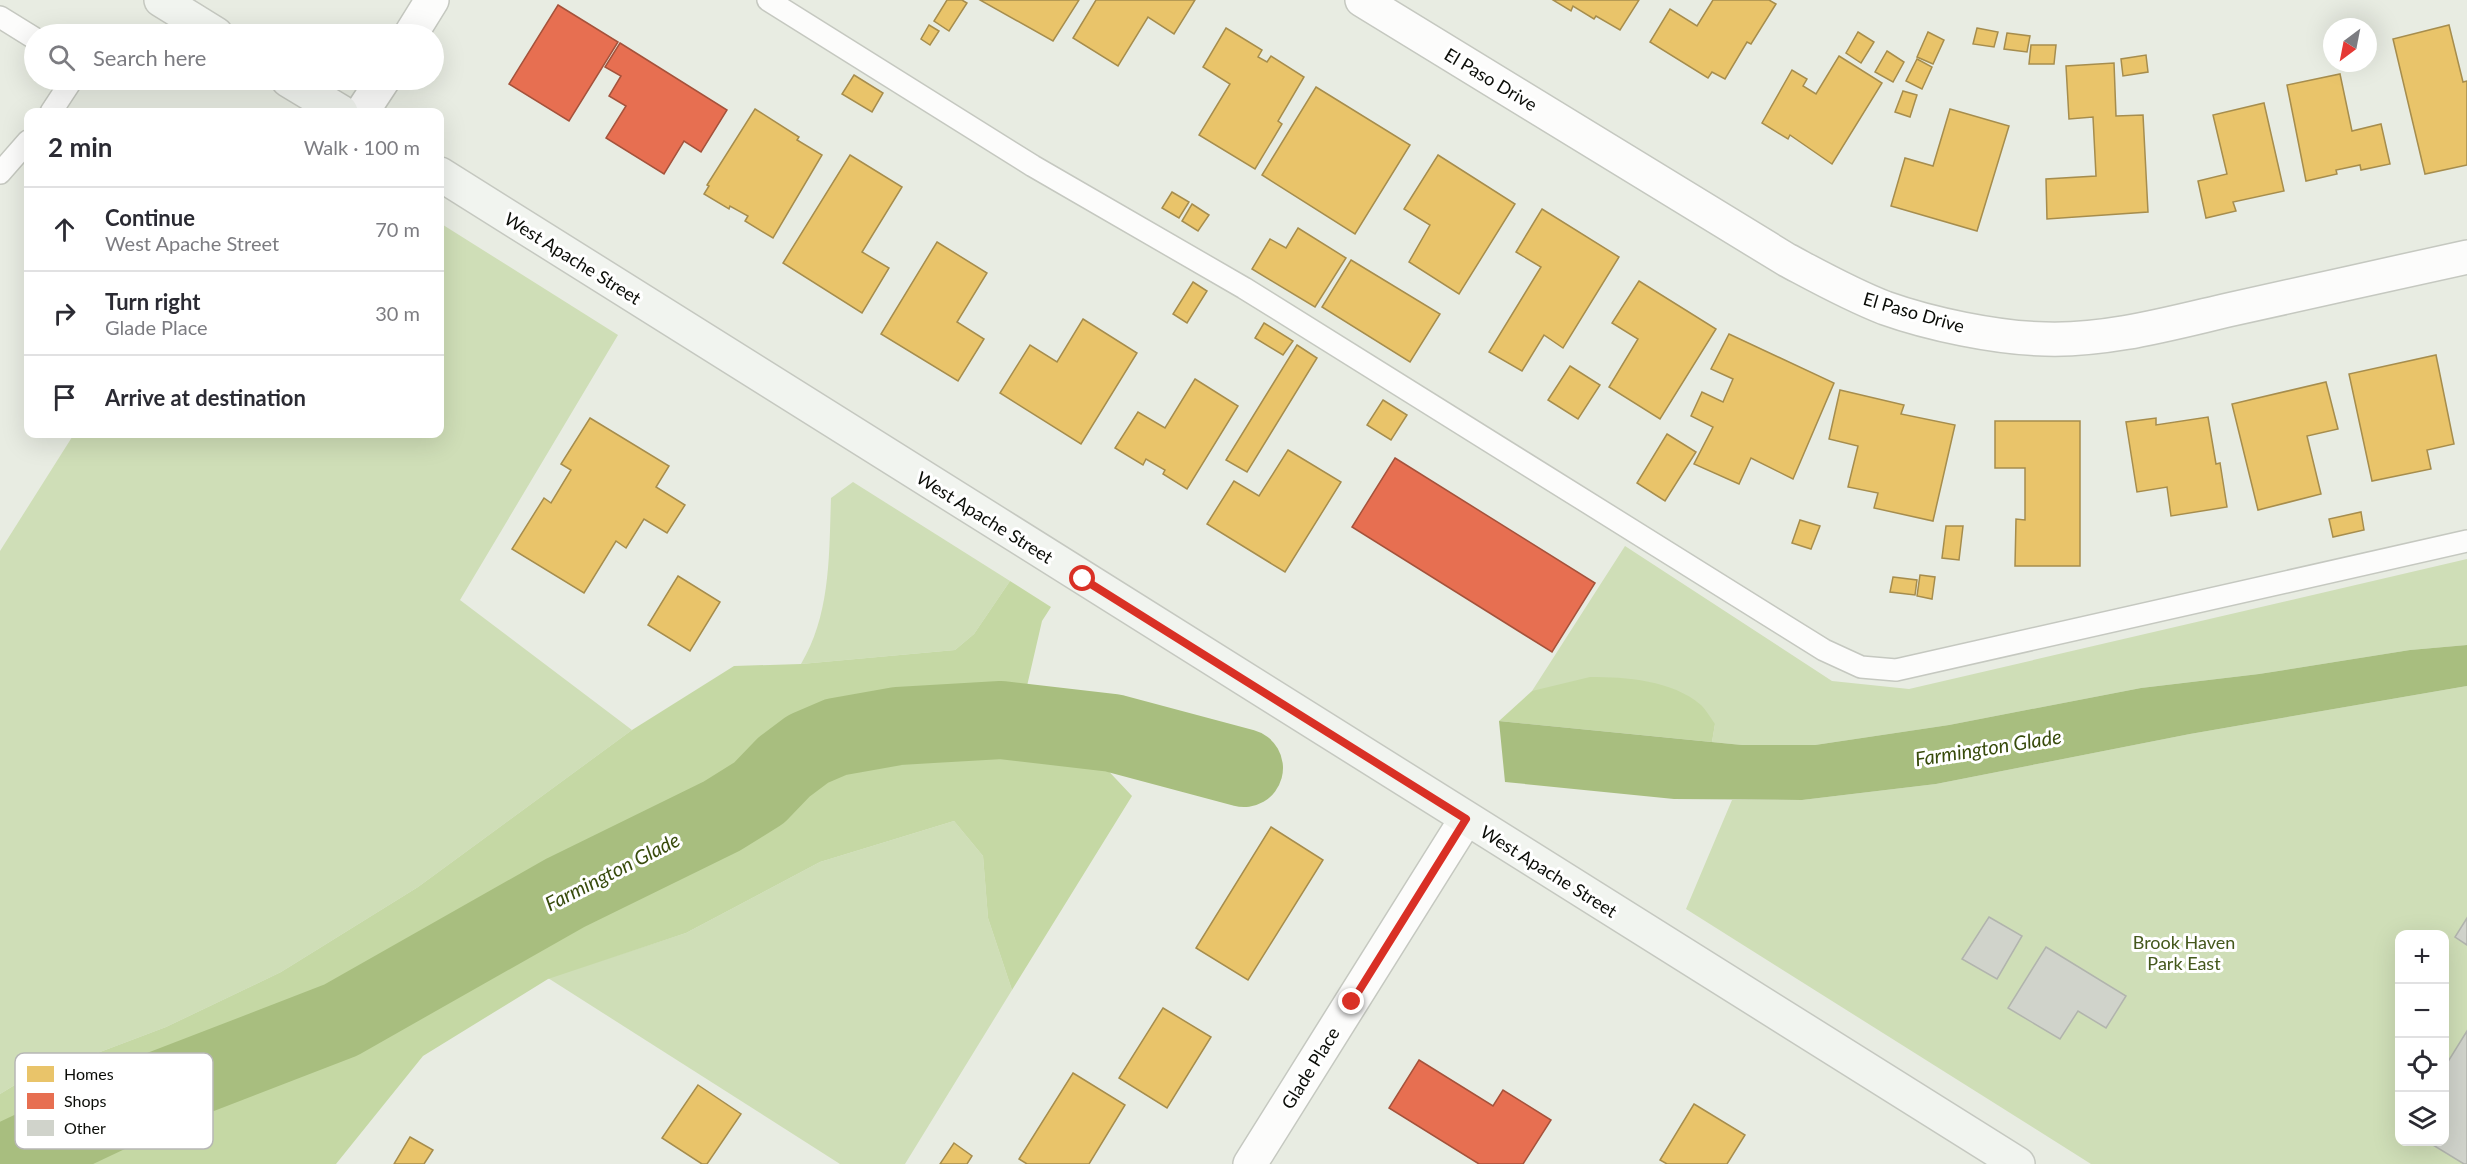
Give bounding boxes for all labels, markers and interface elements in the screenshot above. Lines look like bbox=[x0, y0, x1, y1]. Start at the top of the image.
north arrow bbox=[2323, 18, 2377, 72]
search box bbox=[24, 24, 444, 90]
icon: search bbox=[45, 41, 78, 74]
street label: El Paso Drive bbox=[1441, 43, 1541, 115]
text: Search here bbox=[93, 44, 206, 71]
text: 2 min bbox=[48, 131, 112, 163]
text: Walk · 100 m bbox=[304, 135, 420, 159]
text: Continue bbox=[105, 204, 195, 231]
street label: West Apache Street bbox=[501, 207, 646, 309]
icon: ahead bbox=[48, 213, 81, 246]
text: 70 m bbox=[375, 217, 420, 241]
text: West Apache Street bbox=[105, 231, 279, 255]
street label: El Paso Drive bbox=[1861, 287, 1967, 337]
text: Turn right bbox=[105, 288, 200, 315]
icon: right bbox=[48, 297, 81, 330]
text: 30 m bbox=[375, 301, 420, 325]
text: Glade Place bbox=[105, 315, 208, 339]
icon: arrive bbox=[48, 381, 81, 414]
text: Arrive at destination bbox=[105, 384, 306, 411]
street label: West Apache Street bbox=[913, 466, 1058, 568]
route start bbox=[1069, 565, 1095, 591]
water label: Farmington Glade bbox=[1913, 724, 2063, 770]
street label: West Apache Street bbox=[1477, 820, 1622, 922]
water label: Farmington Glade bbox=[541, 827, 683, 915]
map controls bbox=[2395, 930, 2449, 1146]
button: + bbox=[2395, 930, 2449, 984]
park label: Brook Haven Park East bbox=[2133, 931, 2235, 974]
button: − bbox=[2395, 984, 2449, 1038]
route end bbox=[1338, 988, 1364, 1014]
street label: Glade Place bbox=[1276, 1023, 1344, 1113]
button: locate bbox=[2395, 1038, 2449, 1092]
legend bbox=[15, 1053, 213, 1149]
text: Homes bbox=[64, 1064, 114, 1083]
text: Shops bbox=[64, 1091, 107, 1110]
button: layers bbox=[2395, 1092, 2449, 1146]
text: Other bbox=[64, 1118, 106, 1137]

